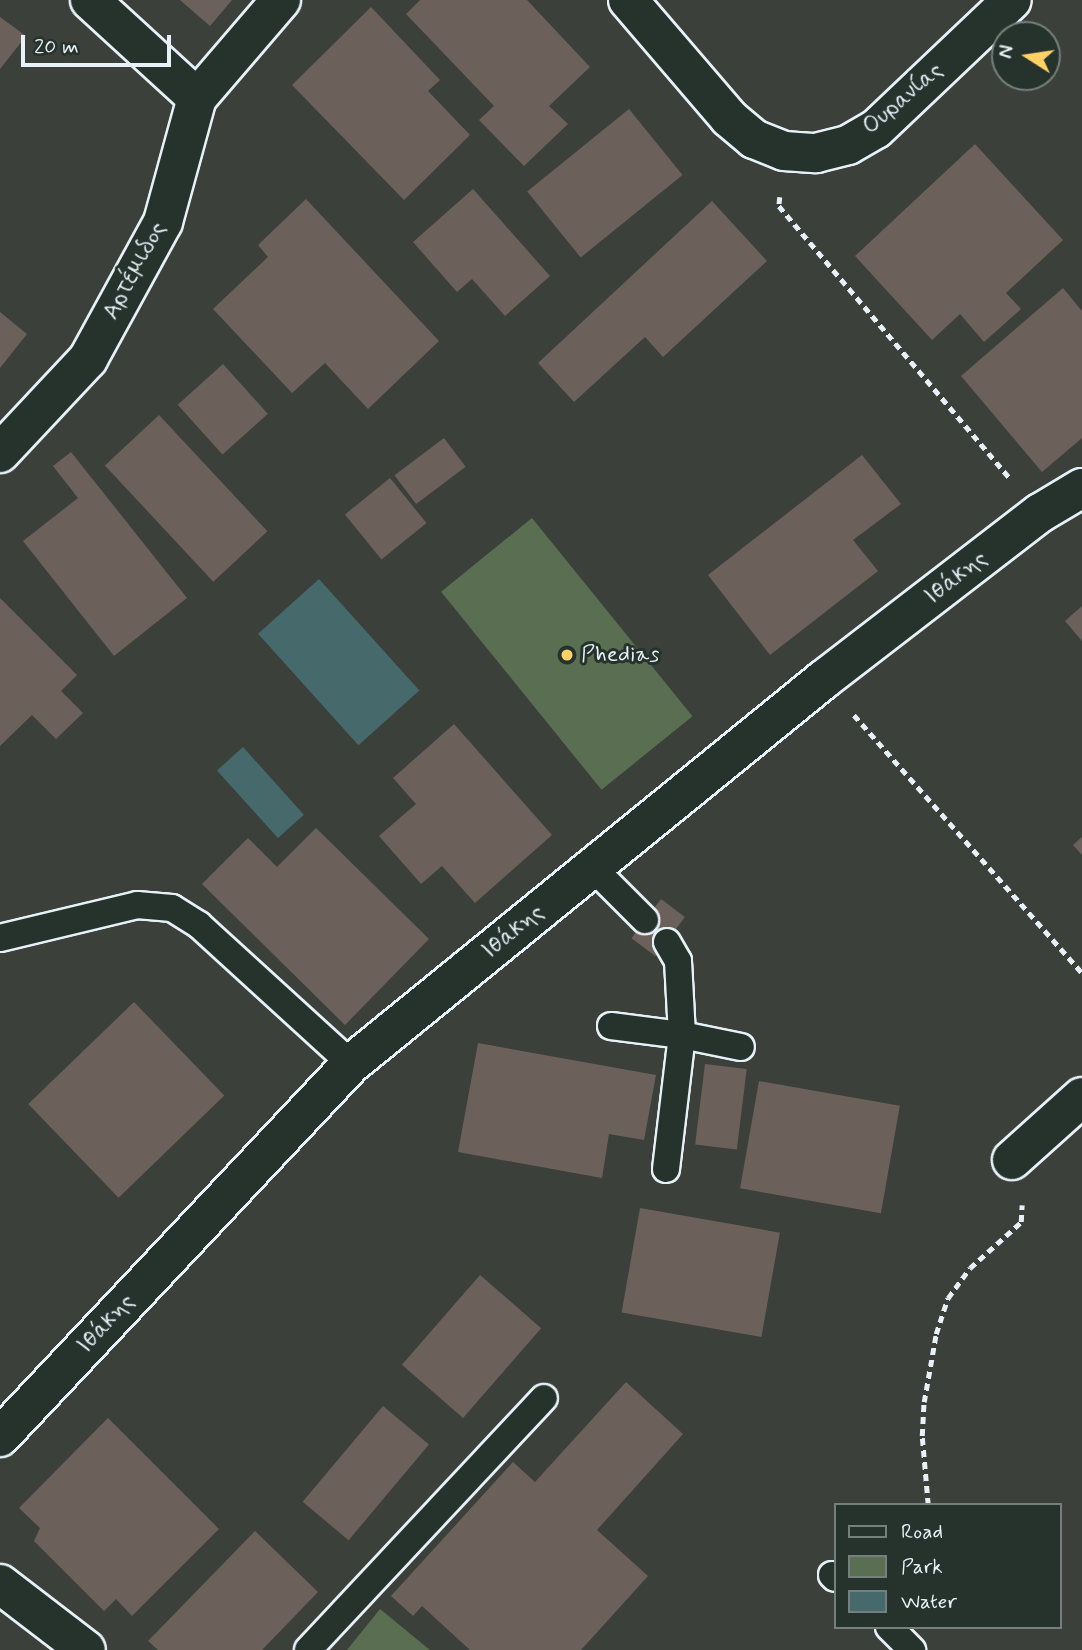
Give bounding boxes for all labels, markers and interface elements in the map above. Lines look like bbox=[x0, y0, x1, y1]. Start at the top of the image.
scale bar bbox=[24, 21, 175, 65]
north arrow bbox=[991, 21, 1061, 91]
text: 20 m bbox=[34, 33, 79, 61]
text: N bbox=[993, 43, 1020, 61]
street label: Ουρανίας bbox=[857, 57, 949, 141]
street label: Αρτέμιδος bbox=[98, 217, 172, 325]
street label: Ιθάκης bbox=[919, 545, 993, 611]
place label: Phedias bbox=[581, 641, 659, 669]
marker: Phedias bbox=[559, 647, 575, 663]
street label: Ιθάκης bbox=[477, 899, 549, 965]
street label: Ιθάκης bbox=[72, 1288, 140, 1360]
legend bbox=[834, 1503, 1061, 1629]
text: Road bbox=[901, 1518, 943, 1546]
text: Park bbox=[901, 1553, 943, 1581]
text: Water bbox=[901, 1588, 957, 1616]

